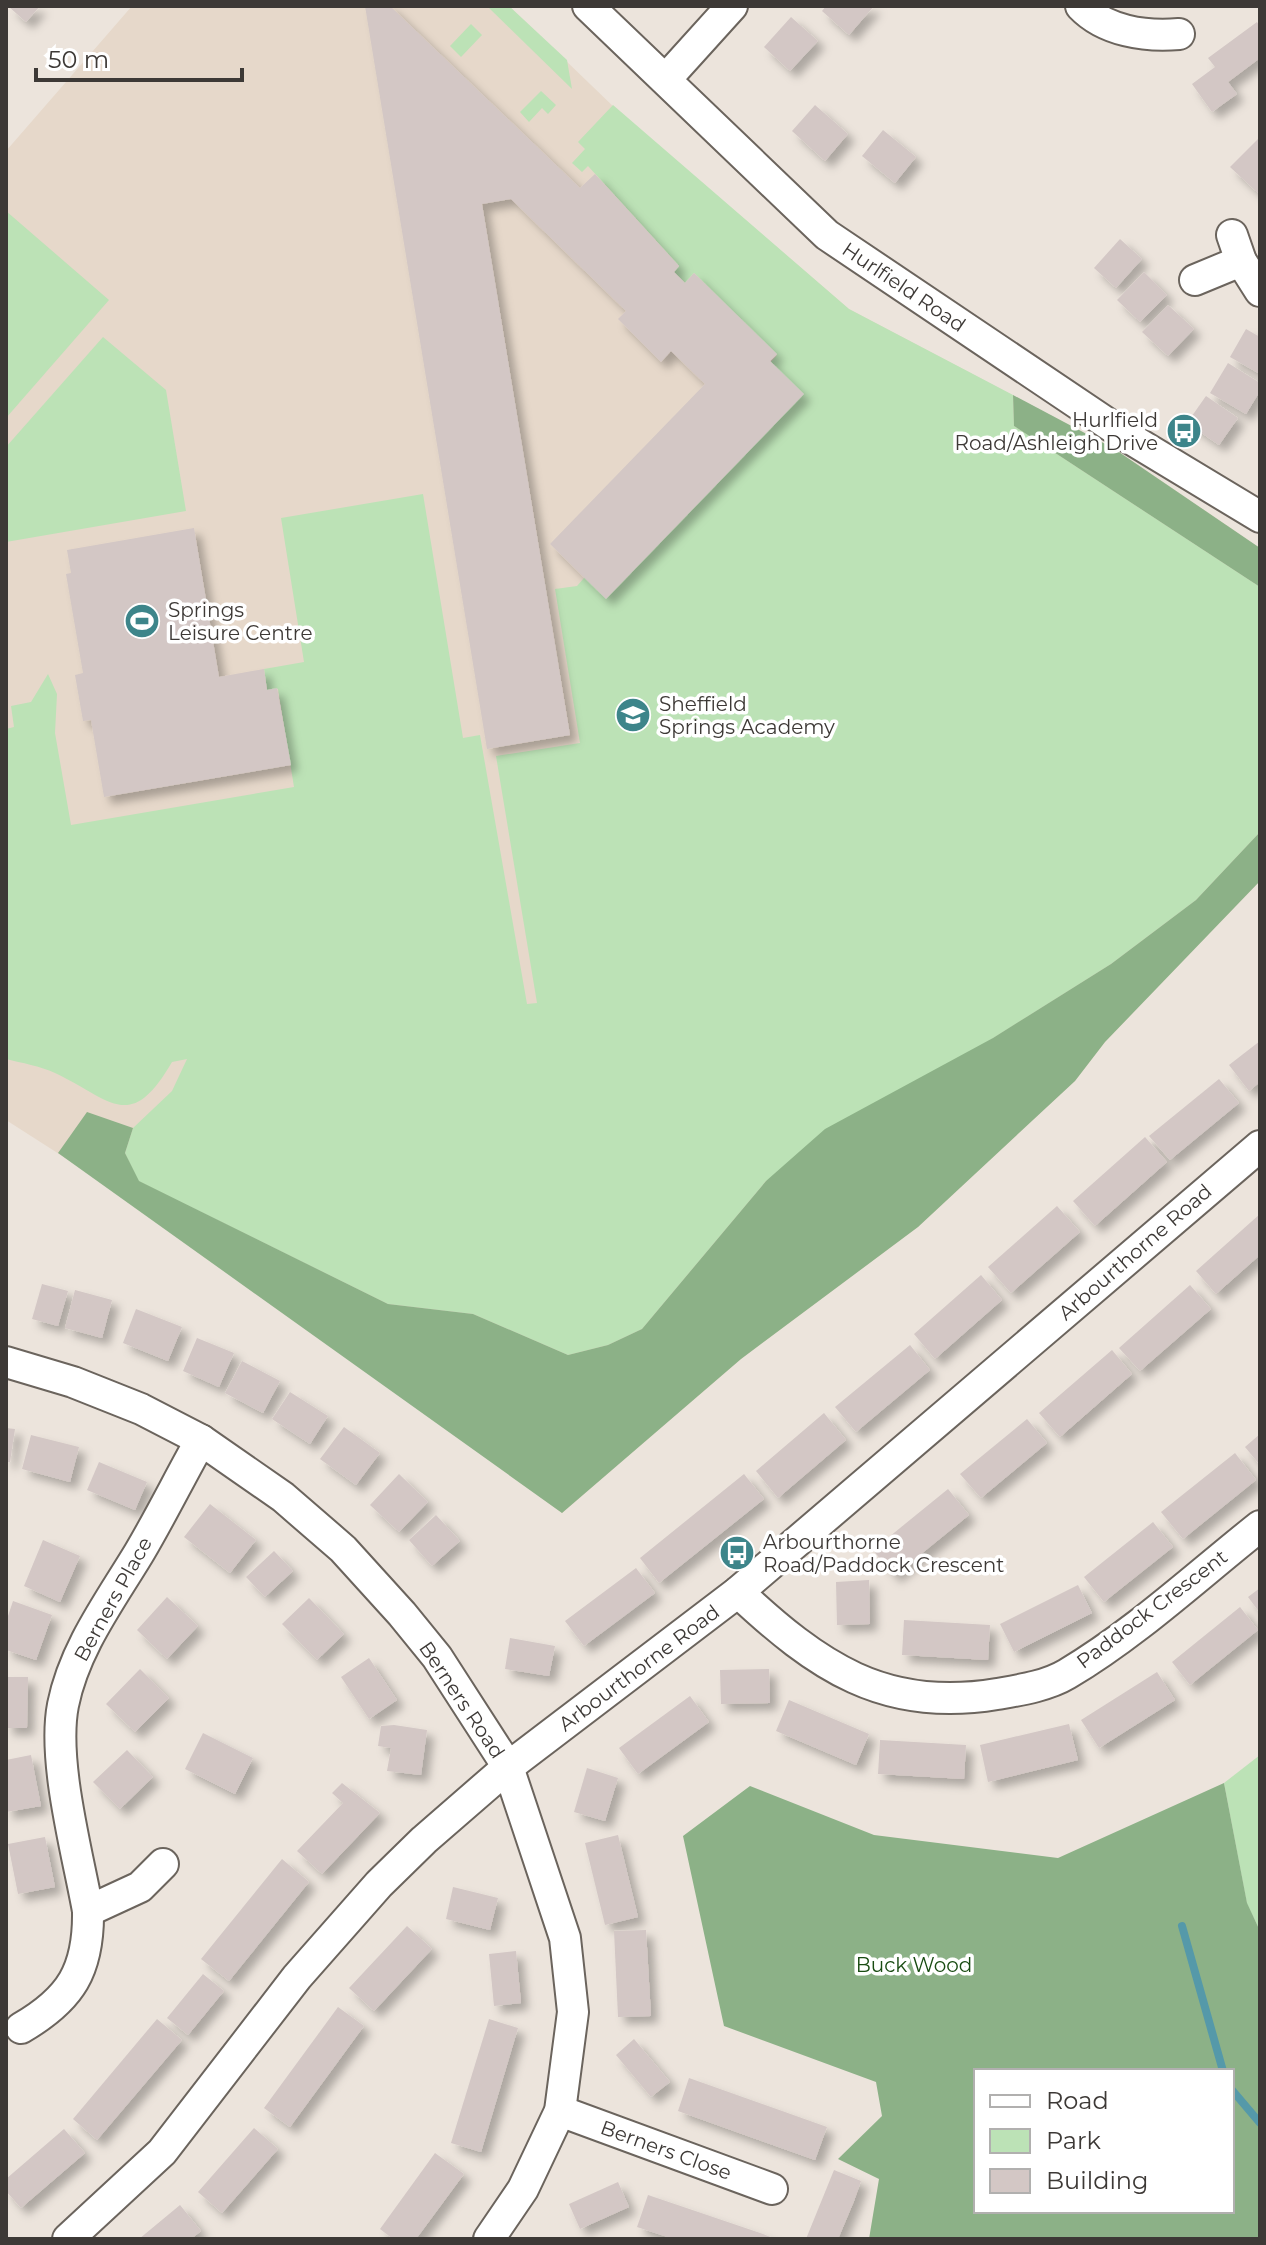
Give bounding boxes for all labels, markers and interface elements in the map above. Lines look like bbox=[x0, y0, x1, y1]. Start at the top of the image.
scale bar bbox=[36, 32, 242, 82]
text: 50 m bbox=[48, 45, 109, 74]
street label: Hurlfield Road bbox=[838, 237, 970, 337]
place label: Hurlfield Road/Ashleigh Drive bbox=[955, 408, 1158, 455]
bus stop icon: Hurlfield Road/Ashleigh Drive bbox=[1165, 412, 1203, 450]
place label: Springs Leisure Centre bbox=[168, 598, 313, 645]
sports icon: Springs Leisure Centre bbox=[123, 602, 161, 640]
place label: Sheffield Springs Academy bbox=[659, 692, 835, 739]
school or university icon: Sheffield Springs Academy bbox=[614, 696, 652, 734]
street label: Arbourthorne Road bbox=[1053, 1179, 1217, 1325]
place label: Arbourthorne Road/Paddock Crescent bbox=[763, 1530, 1004, 1577]
street label: Berners Place bbox=[69, 1533, 157, 1665]
bus stop icon: Arbourthorne Road/Paddock Crescent bbox=[718, 1534, 756, 1572]
street label: Paddock Crescent bbox=[1072, 1545, 1232, 1673]
street label: Arbourthorne Road bbox=[554, 1600, 724, 1736]
street label: Berners Road bbox=[414, 1637, 510, 1763]
park label: Buck Wood bbox=[856, 1953, 972, 1977]
legend bbox=[974, 2069, 1234, 2213]
text: Road bbox=[1046, 2086, 1109, 2115]
street label: Berners Close bbox=[597, 2115, 735, 2185]
text: Park bbox=[1046, 2126, 1101, 2155]
text: Building bbox=[1046, 2166, 1149, 2195]

